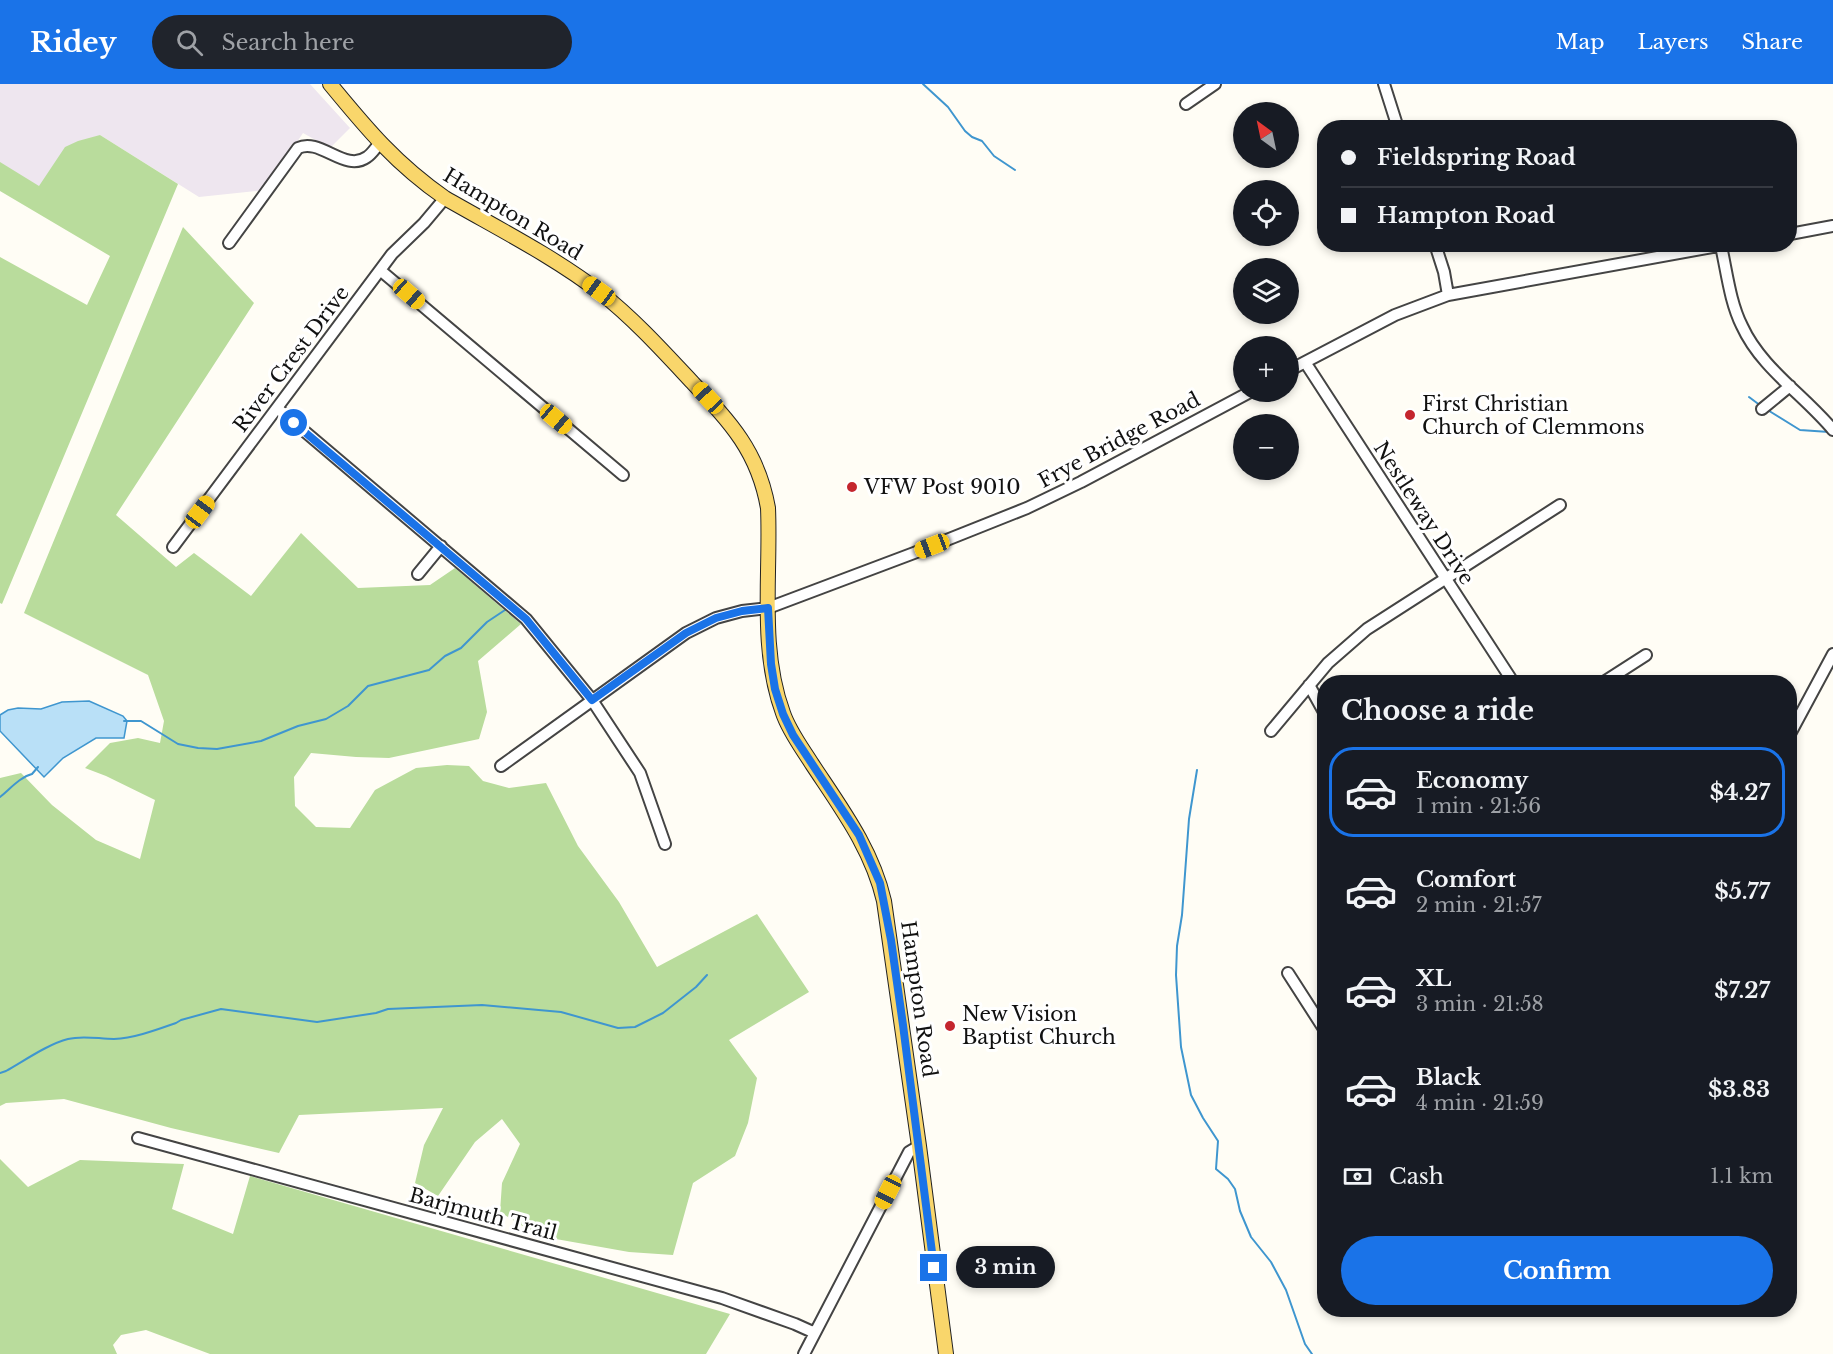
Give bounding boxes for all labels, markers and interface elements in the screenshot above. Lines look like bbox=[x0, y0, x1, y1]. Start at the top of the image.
search box bbox=[152, 15, 572, 69]
text: Ridey bbox=[30, 25, 116, 60]
icon: search bbox=[173, 26, 206, 59]
text: Search here bbox=[221, 29, 355, 56]
text: Map bbox=[1556, 29, 1605, 55]
text: Layers bbox=[1638, 29, 1709, 55]
text: Share bbox=[1742, 29, 1803, 55]
north arrow bbox=[1233, 102, 1299, 168]
map controls bbox=[1233, 102, 1299, 480]
text: Fieldspring Road bbox=[1377, 144, 1576, 171]
street label: Hampton Road bbox=[439, 163, 587, 265]
button: locate bbox=[1233, 180, 1299, 246]
text: Hampton Road bbox=[1377, 202, 1555, 229]
button: layers bbox=[1233, 258, 1299, 324]
car bbox=[579, 273, 619, 309]
car bbox=[390, 275, 428, 313]
street label: River Crest Drive bbox=[228, 281, 354, 437]
button: + bbox=[1233, 336, 1299, 402]
car bbox=[689, 379, 727, 417]
street label: Frye Bridge Road bbox=[1034, 387, 1204, 493]
place label: First Christian Church of Clemmons bbox=[1422, 392, 1645, 439]
car bbox=[536, 401, 576, 437]
marker: First Christian Church of Clemmons bbox=[1403, 408, 1417, 422]
route start bbox=[280, 409, 307, 436]
button: − bbox=[1233, 414, 1299, 480]
street label: Nestleway Drive bbox=[1369, 437, 1479, 589]
place label: VFW Post 9010 bbox=[863, 475, 1020, 499]
marker: VFW Post 9010 bbox=[845, 480, 859, 494]
car bbox=[182, 492, 218, 532]
car bbox=[912, 531, 952, 561]
text: Choose a ride bbox=[1341, 694, 1534, 727]
icon: car bbox=[1344, 765, 1398, 819]
text: Economy bbox=[1416, 767, 1528, 794]
text: $4.27 bbox=[1710, 779, 1770, 806]
text: 1 min · 21:56 bbox=[1416, 794, 1541, 818]
icon: car bbox=[1344, 864, 1398, 918]
text: Comfort bbox=[1416, 866, 1516, 893]
text: $5.77 bbox=[1715, 878, 1770, 905]
text: 2 min · 21:57 bbox=[1416, 893, 1542, 917]
street label: Hampton Road bbox=[896, 919, 942, 1079]
icon: car bbox=[1344, 963, 1398, 1017]
text: XL bbox=[1416, 965, 1451, 992]
text: $7.27 bbox=[1714, 977, 1770, 1004]
text: 3 min · 21:58 bbox=[1416, 992, 1544, 1016]
place label: New Vision Baptist Church bbox=[962, 1002, 1116, 1049]
marker: New Vision Baptist Church bbox=[943, 1019, 957, 1033]
icon: car bbox=[1344, 1062, 1398, 1116]
text: Black bbox=[1416, 1064, 1481, 1091]
text: $3.83 bbox=[1708, 1076, 1770, 1103]
text: 4 min · 21:59 bbox=[1416, 1091, 1544, 1115]
icon: cash bbox=[1341, 1160, 1374, 1193]
text: Cash bbox=[1389, 1163, 1444, 1190]
text: 1.1 km bbox=[1710, 1164, 1773, 1188]
car bbox=[872, 1172, 904, 1212]
street label: Barjmuth Trail bbox=[407, 1183, 559, 1245]
button: Confirm bbox=[1341, 1236, 1773, 1305]
callout: 3 min bbox=[955, 1247, 1054, 1289]
route end bbox=[920, 1254, 947, 1281]
text: 3 min bbox=[975, 1255, 1036, 1279]

